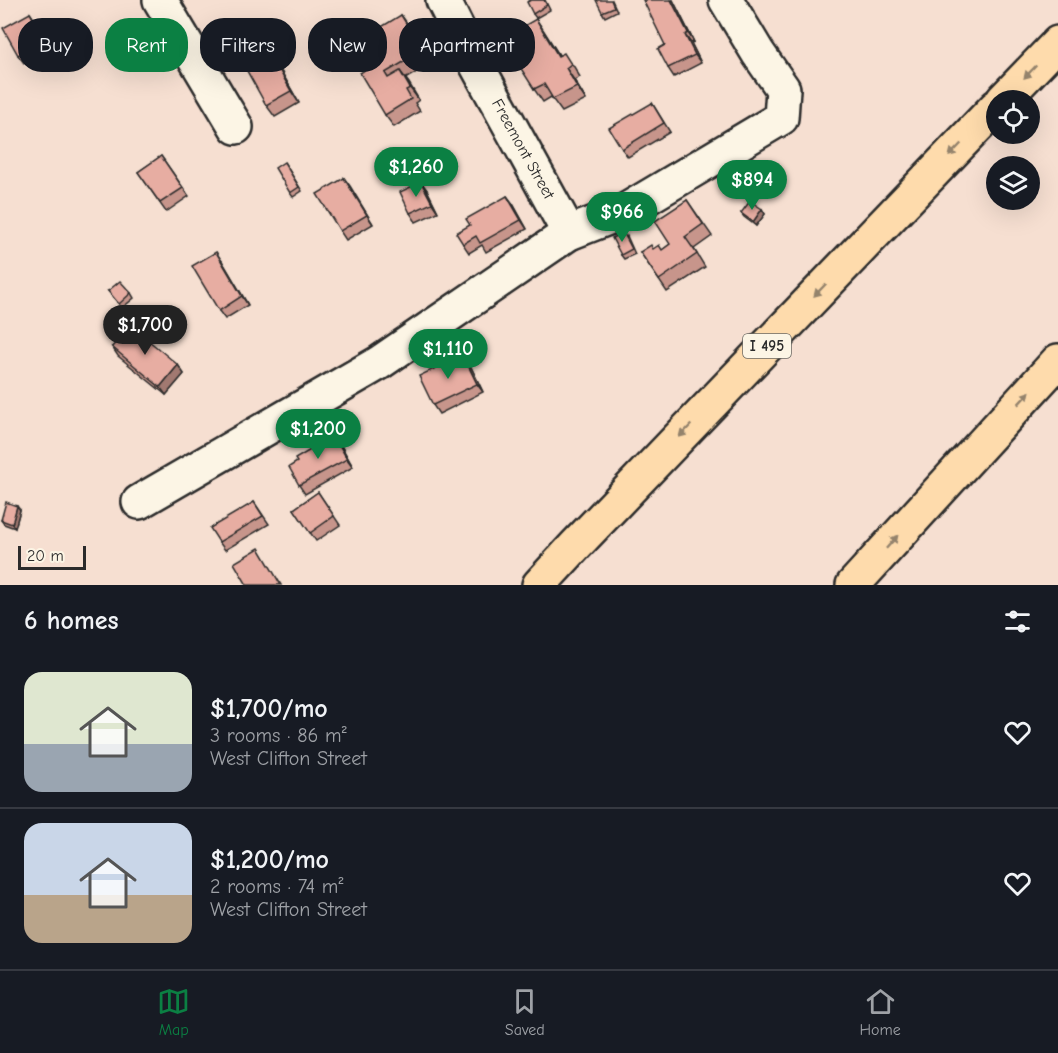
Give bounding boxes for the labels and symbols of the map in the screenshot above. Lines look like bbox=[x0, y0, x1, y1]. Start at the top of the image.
one-way arrow bbox=[1024, 64, 1038, 78]
street label: Freemont Street bbox=[488, 96, 558, 203]
one-way arrow bbox=[949, 142, 963, 156]
pin: $1,260 bbox=[367, 147, 465, 198]
pin: $894 bbox=[716, 160, 788, 211]
pin: $966 bbox=[586, 192, 658, 243]
one-way arrow bbox=[814, 283, 828, 297]
pin: $1,700 bbox=[96, 305, 194, 356]
pin: $1,110 bbox=[399, 329, 497, 380]
road number: I 495 bbox=[743, 334, 791, 358]
one-way arrow bbox=[1017, 391, 1030, 406]
pin: $1,200 bbox=[269, 409, 367, 460]
one-way arrow bbox=[679, 423, 693, 437]
one-way arrow bbox=[885, 534, 899, 549]
scale bar bbox=[18, 543, 86, 570]

